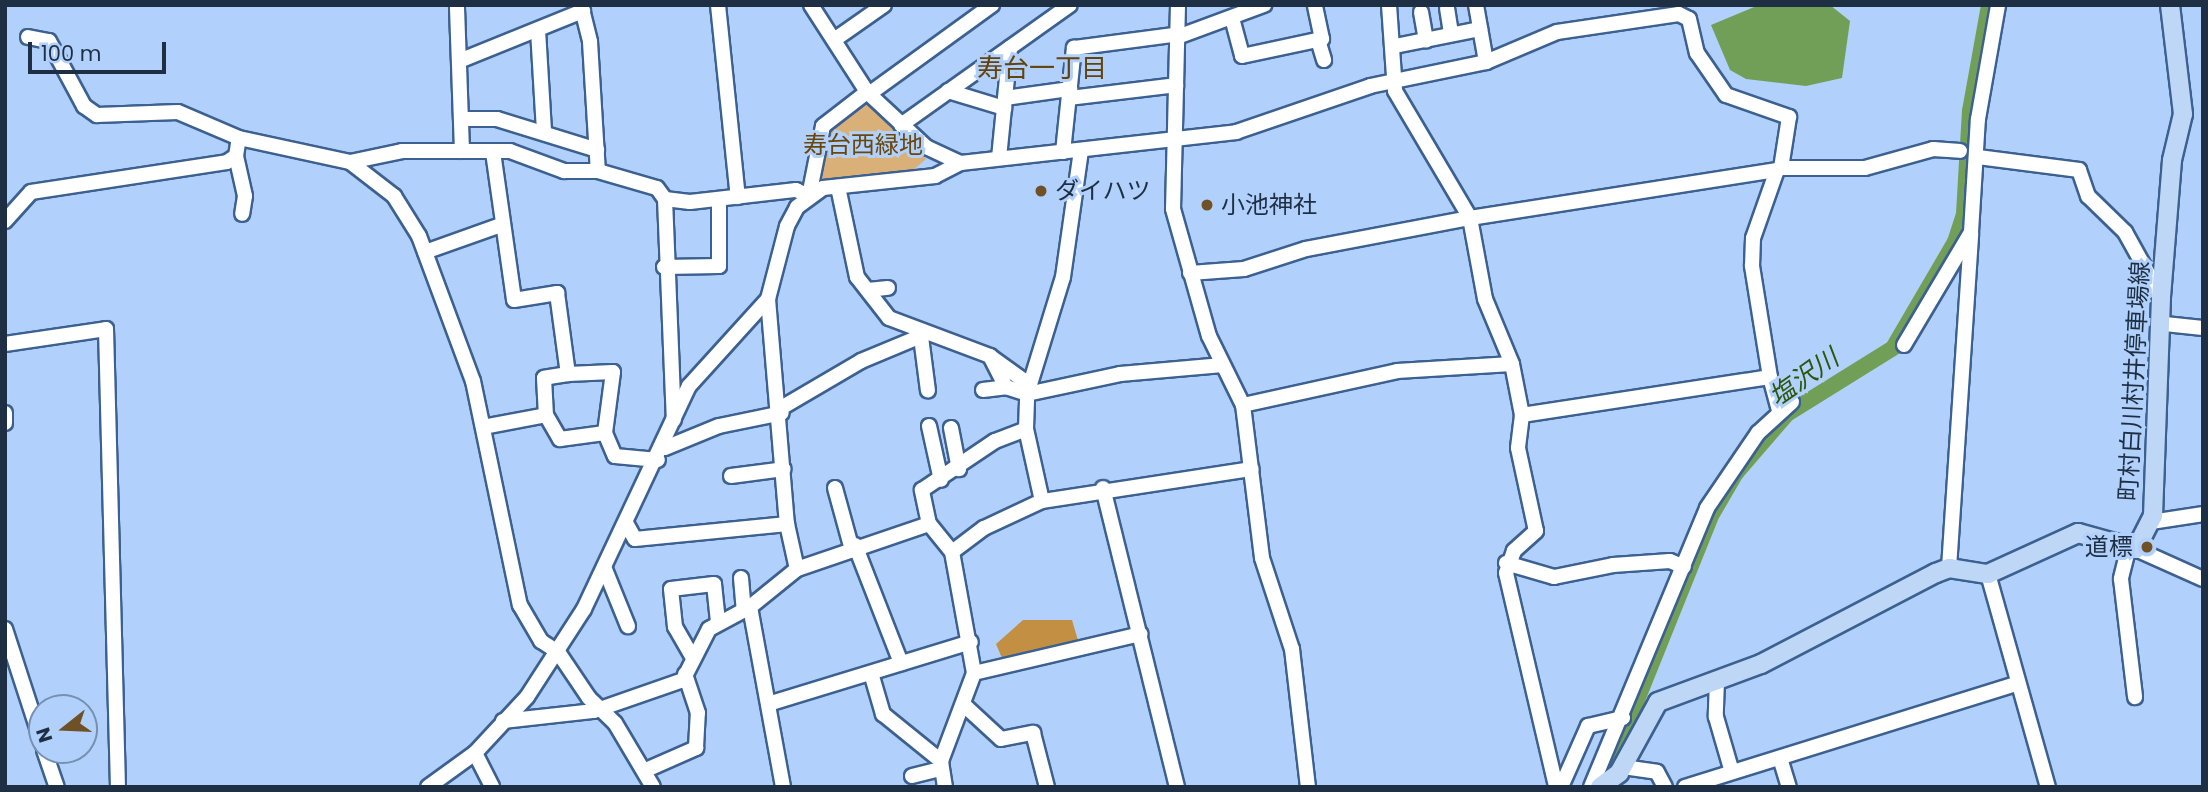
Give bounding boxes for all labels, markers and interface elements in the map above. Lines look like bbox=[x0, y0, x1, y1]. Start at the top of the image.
scale bar bbox=[32, 28, 170, 72]
text: 100 m bbox=[41, 39, 101, 68]
district label: 寿台一丁目 bbox=[977, 53, 1107, 85]
park label: 寿台西緑地 bbox=[803, 131, 923, 159]
place label: ダイハツ bbox=[1055, 177, 1151, 205]
marker: ダイハツ bbox=[1033, 183, 1049, 199]
place label: 小池神社 bbox=[1221, 191, 1317, 219]
marker: 小池神社 bbox=[1199, 197, 1215, 213]
street label: 町村白川村井停車場線 bbox=[2113, 260, 2155, 502]
water label: 塩沢川 bbox=[1763, 343, 1845, 413]
place label: 道標 bbox=[2085, 533, 2133, 561]
marker: 道標 bbox=[2139, 539, 2155, 555]
north arrow bbox=[28, 694, 98, 764]
text: N bbox=[29, 724, 60, 746]

